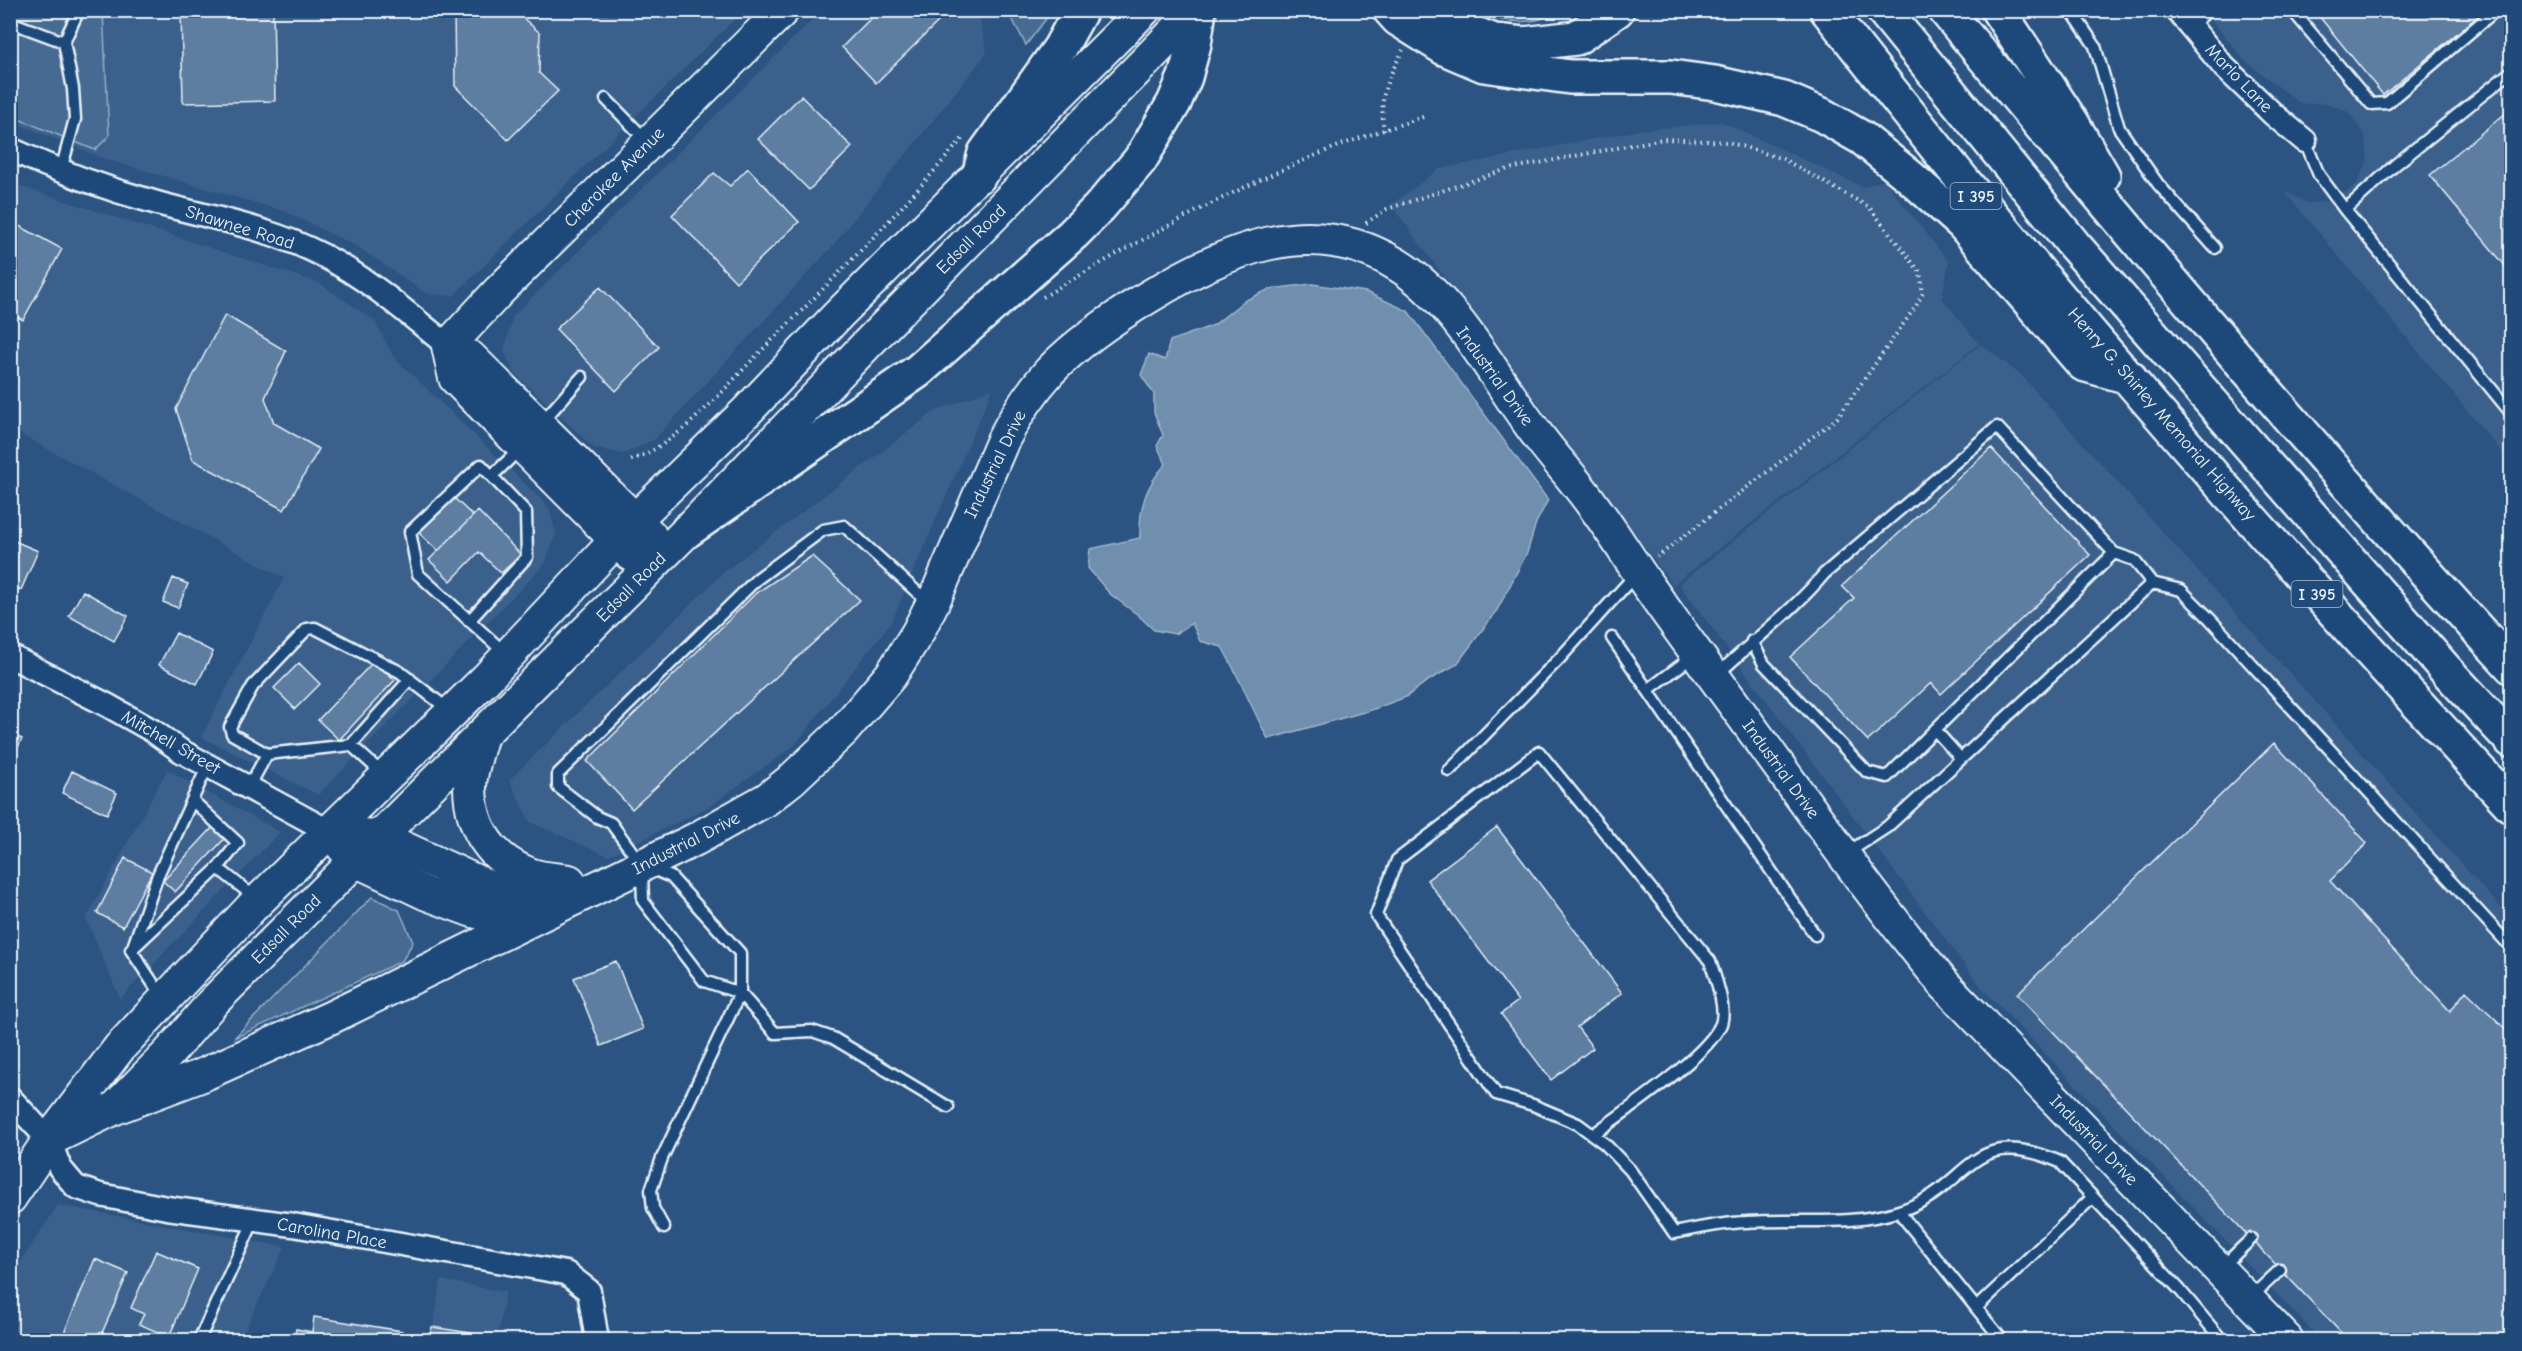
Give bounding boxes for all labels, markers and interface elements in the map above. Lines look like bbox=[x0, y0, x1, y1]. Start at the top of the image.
street label: Marlo Lane bbox=[2201, 39, 2277, 117]
street label: Cherokee Avenue bbox=[560, 123, 669, 232]
road number: I 395 bbox=[1950, 183, 2002, 209]
street label: Edsall Road bbox=[932, 200, 1011, 279]
street label: Shawnee Road bbox=[183, 201, 297, 254]
street label: Henry G. Shirley Memorial Highway bbox=[2063, 303, 2261, 526]
street label: Industrial Drive bbox=[1452, 323, 1538, 430]
street label: Industrial Drive bbox=[960, 407, 1031, 522]
street label: Edsall Road bbox=[592, 548, 671, 627]
road number: I 395 bbox=[2292, 581, 2342, 607]
street label: Mitchell Street bbox=[118, 706, 224, 779]
street label: Industrial Drive bbox=[1738, 716, 1824, 823]
street label: Industrial Drive bbox=[629, 807, 743, 879]
street label: Edsall Road bbox=[247, 890, 326, 969]
street label: Industrial Drive bbox=[2045, 1091, 2142, 1190]
street label: Carolina Place bbox=[275, 1214, 388, 1253]

